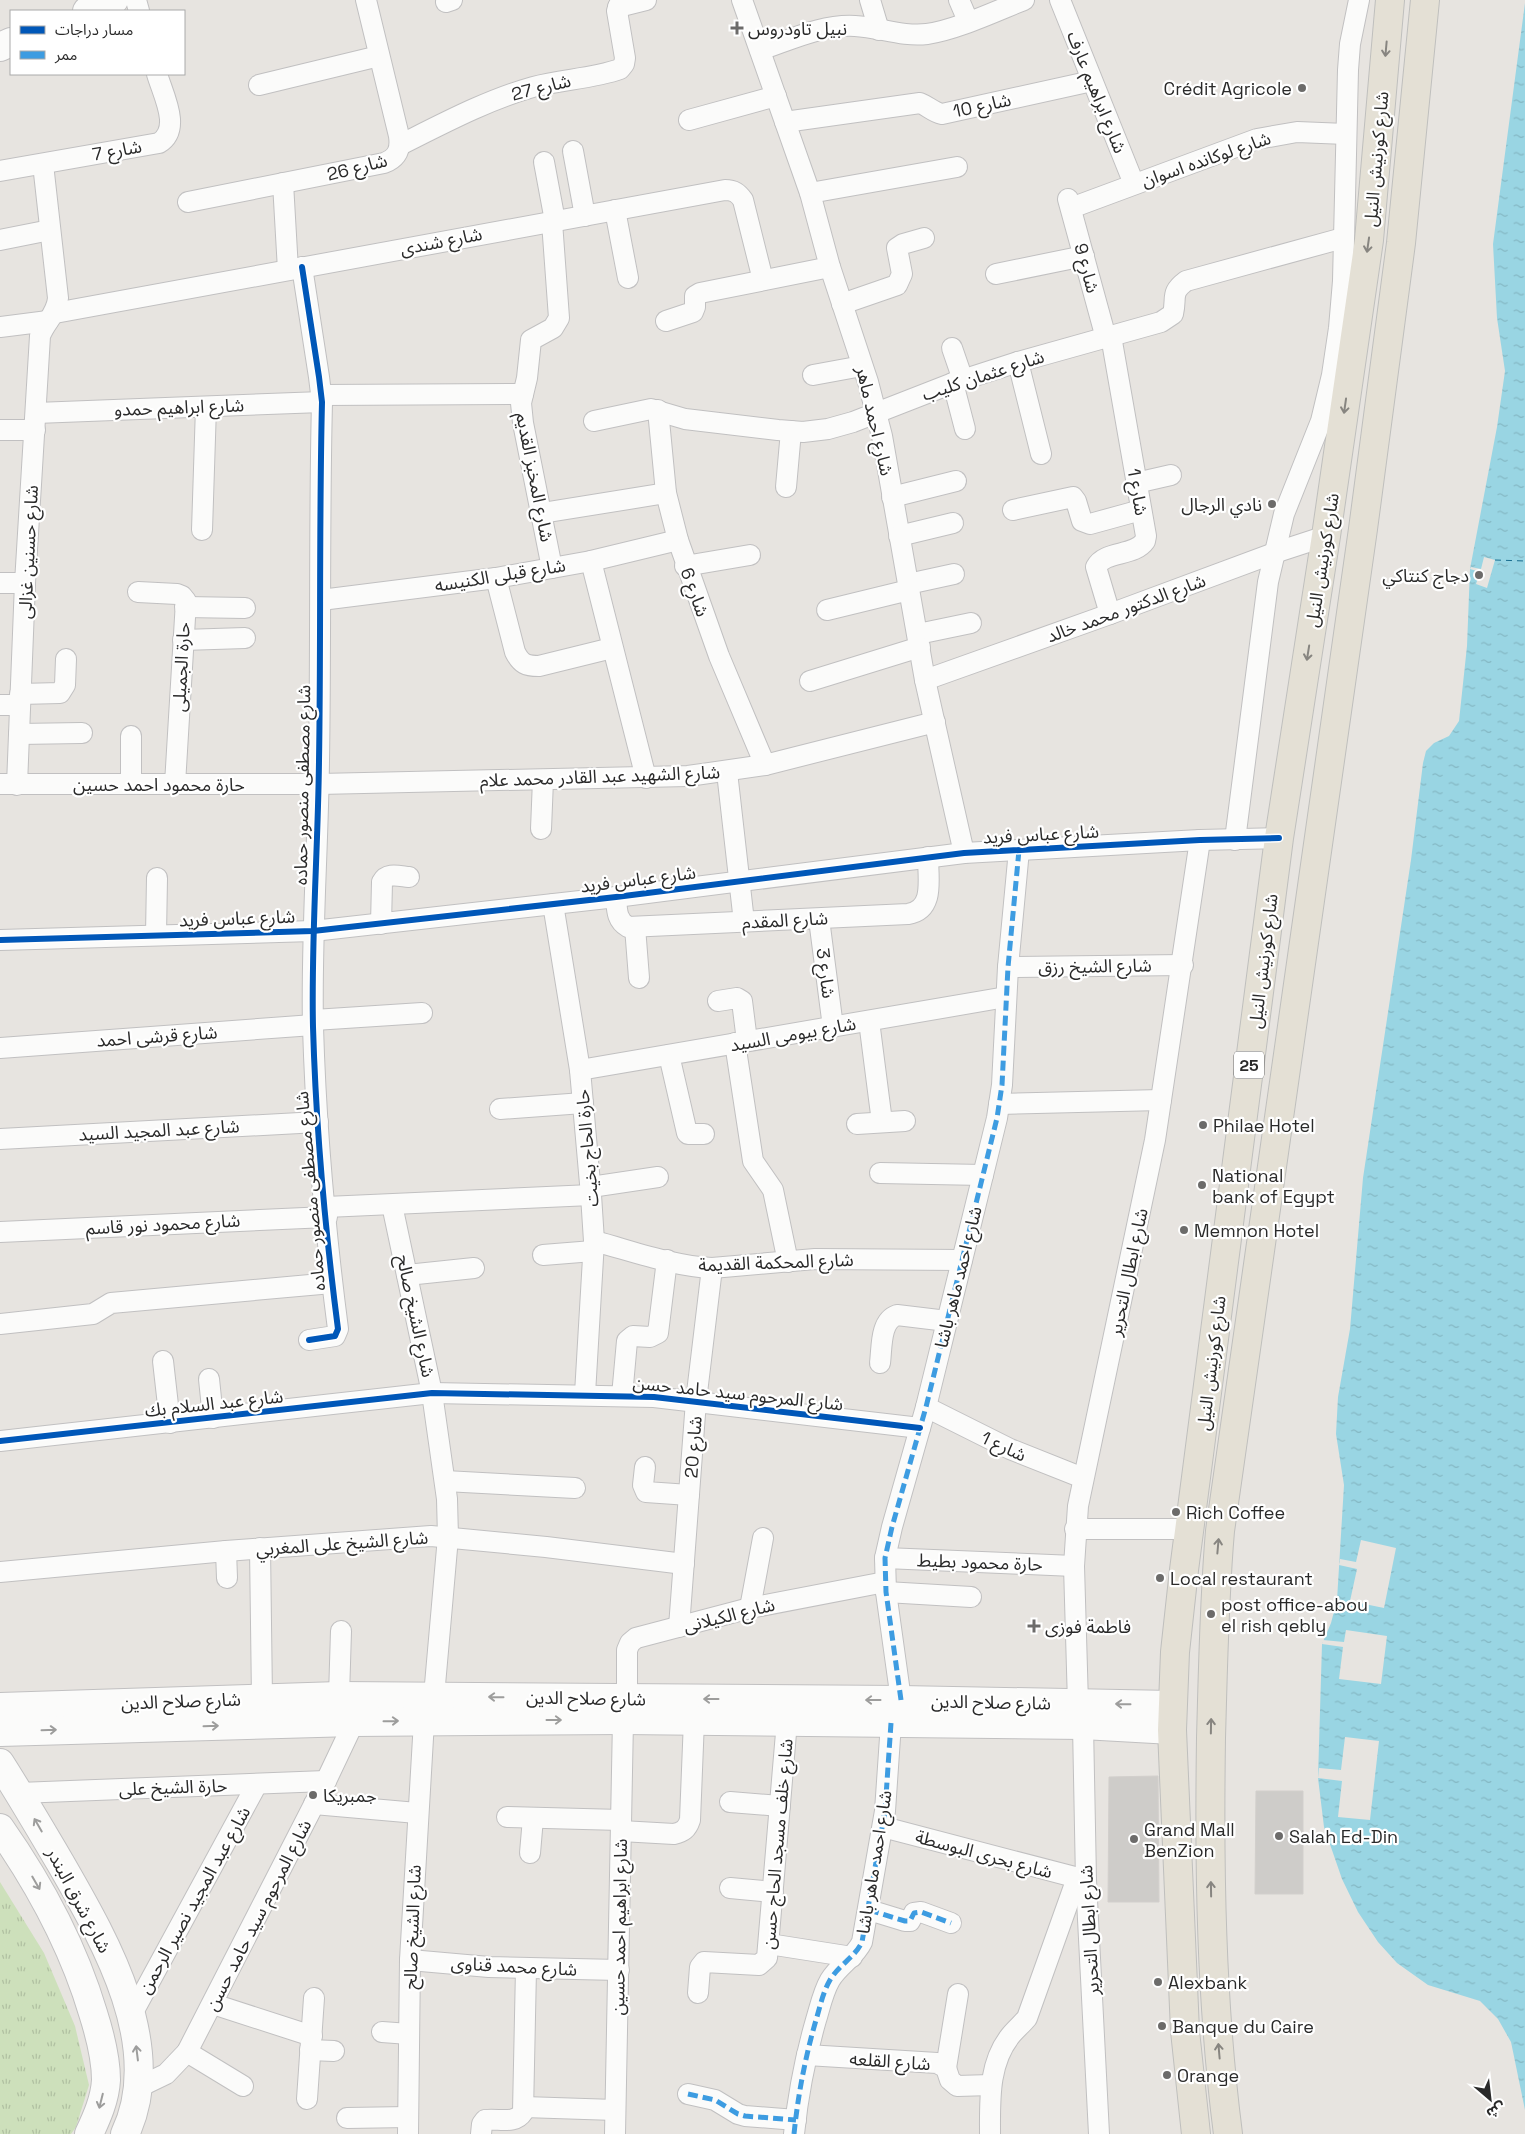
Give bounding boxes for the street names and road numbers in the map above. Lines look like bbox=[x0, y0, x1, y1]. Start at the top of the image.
street label: شارع ابراهيم عارف bbox=[1059, 28, 1132, 158]
street label: شارع 27 bbox=[509, 69, 574, 108]
street label: شارع 10 bbox=[951, 88, 1014, 125]
street label: شارع كورنيش النيل bbox=[1359, 90, 1396, 228]
street label: شارع لوكانده اسوان bbox=[1138, 126, 1275, 195]
street label: شارع 7 bbox=[90, 134, 144, 169]
street label: شارع 26 bbox=[324, 148, 390, 189]
street label: شارع شندى bbox=[398, 222, 485, 263]
street label: شارع 9 bbox=[1066, 241, 1105, 296]
street label: شارع عثمان كليب bbox=[919, 344, 1048, 408]
street label: شارع احمد ماهر bbox=[848, 363, 899, 479]
street label: شارع ابراهيم حمدو bbox=[114, 393, 245, 424]
street label: شارع المخبز القديم bbox=[508, 410, 559, 544]
street label: شارع 1 bbox=[1120, 467, 1153, 518]
street label: شارع حسنين غزالى bbox=[13, 484, 46, 620]
street label: شارع كورنيش النيل bbox=[1300, 491, 1347, 629]
street label: شارع قبلى الكنيسه bbox=[433, 553, 568, 600]
street label: شارع 6 bbox=[673, 564, 714, 621]
street label: شارع الدكتور محمد خالد bbox=[1043, 569, 1210, 650]
street label: حارة الجميلى bbox=[167, 622, 195, 712]
street label: شارع مصطفى منصور حماده bbox=[289, 685, 318, 885]
street label: شارع الشهيد عبد القادر محمد علام bbox=[479, 760, 721, 795]
street label: حارة محمود احمد حسين bbox=[73, 773, 245, 796]
street label: شارع عباس فريد bbox=[982, 819, 1100, 852]
street label: شارع عباس فريد bbox=[579, 861, 697, 900]
street label: شارع كورنيش النيل bbox=[1243, 892, 1286, 1030]
street label: شارع عباس فريد bbox=[179, 904, 296, 935]
street label: شارع المقدم bbox=[741, 906, 829, 937]
street label: شارع 3 bbox=[809, 946, 840, 1000]
street label: شارع الشيخ رزق bbox=[1038, 954, 1152, 981]
street label: شارع بيومى السيد bbox=[728, 1012, 858, 1059]
street label: شارع قرشى احمد bbox=[96, 1020, 218, 1055]
road number: 25 bbox=[1234, 1052, 1264, 1078]
street label: حارة الحاج بخيت bbox=[570, 1088, 606, 1208]
street label: شارع مصطفى منصور حماده bbox=[290, 1090, 333, 1292]
street label: شارع عبد المجيد السيد bbox=[78, 1114, 240, 1149]
street label: شارع احمد ماهر باشا bbox=[929, 1204, 990, 1351]
street label: شارع ابطال التحرير bbox=[1103, 1206, 1156, 1340]
street label: شارع محمود نور قاسم bbox=[85, 1208, 241, 1243]
street label: شارع المحكمة القديمة bbox=[698, 1248, 854, 1279]
street label: شارع الشيخ صالح bbox=[389, 1253, 440, 1380]
street label: شارع كورنيش النيل bbox=[1191, 1294, 1234, 1432]
street label: شارع المرحوم سيد حامد حسن bbox=[631, 1371, 844, 1418]
street label: شارع عبد السلام بك bbox=[144, 1384, 285, 1425]
street label: شارع 20 bbox=[679, 1415, 710, 1479]
street label: شارع 1 bbox=[976, 1426, 1030, 1469]
street label: شارع الشيخ على المغربي bbox=[255, 1526, 429, 1563]
street label: حارة محمود بطيط bbox=[917, 1548, 1043, 1576]
street label: شارع الكيلانى bbox=[681, 1593, 778, 1640]
street label: شارع صلاح الدين bbox=[526, 1685, 646, 1714]
street label: شارع صلاح الدين bbox=[121, 1687, 241, 1718]
street label: شارع صلاح الدين bbox=[931, 1689, 1051, 1718]
street label: شارع خلف مسجد الحاج حسن bbox=[756, 1738, 801, 1951]
street label: حارة الشيخ على bbox=[118, 1774, 228, 1802]
street label: شارع احمد ماهر باشا bbox=[851, 1788, 900, 1936]
street label: شارع عبد المجيد نصير الرحمن bbox=[133, 1802, 258, 1999]
street label: شارع المرحوم سيد حامد حسن bbox=[200, 1816, 319, 2016]
street label: شارع بحرى البوسطة bbox=[912, 1825, 1055, 1886]
street label: شارع ابراهيم احمد حسين bbox=[606, 1838, 635, 2016]
street label: شارع شرق البندر bbox=[38, 1842, 116, 1958]
street label: شارع الشيخ صالح bbox=[398, 1864, 429, 1990]
street label: شارع ابطال التحرير bbox=[1074, 1864, 1107, 1997]
street label: شارع محمد قناوى bbox=[450, 1951, 578, 1984]
street label: شارع القلعه bbox=[849, 2047, 931, 2078]

